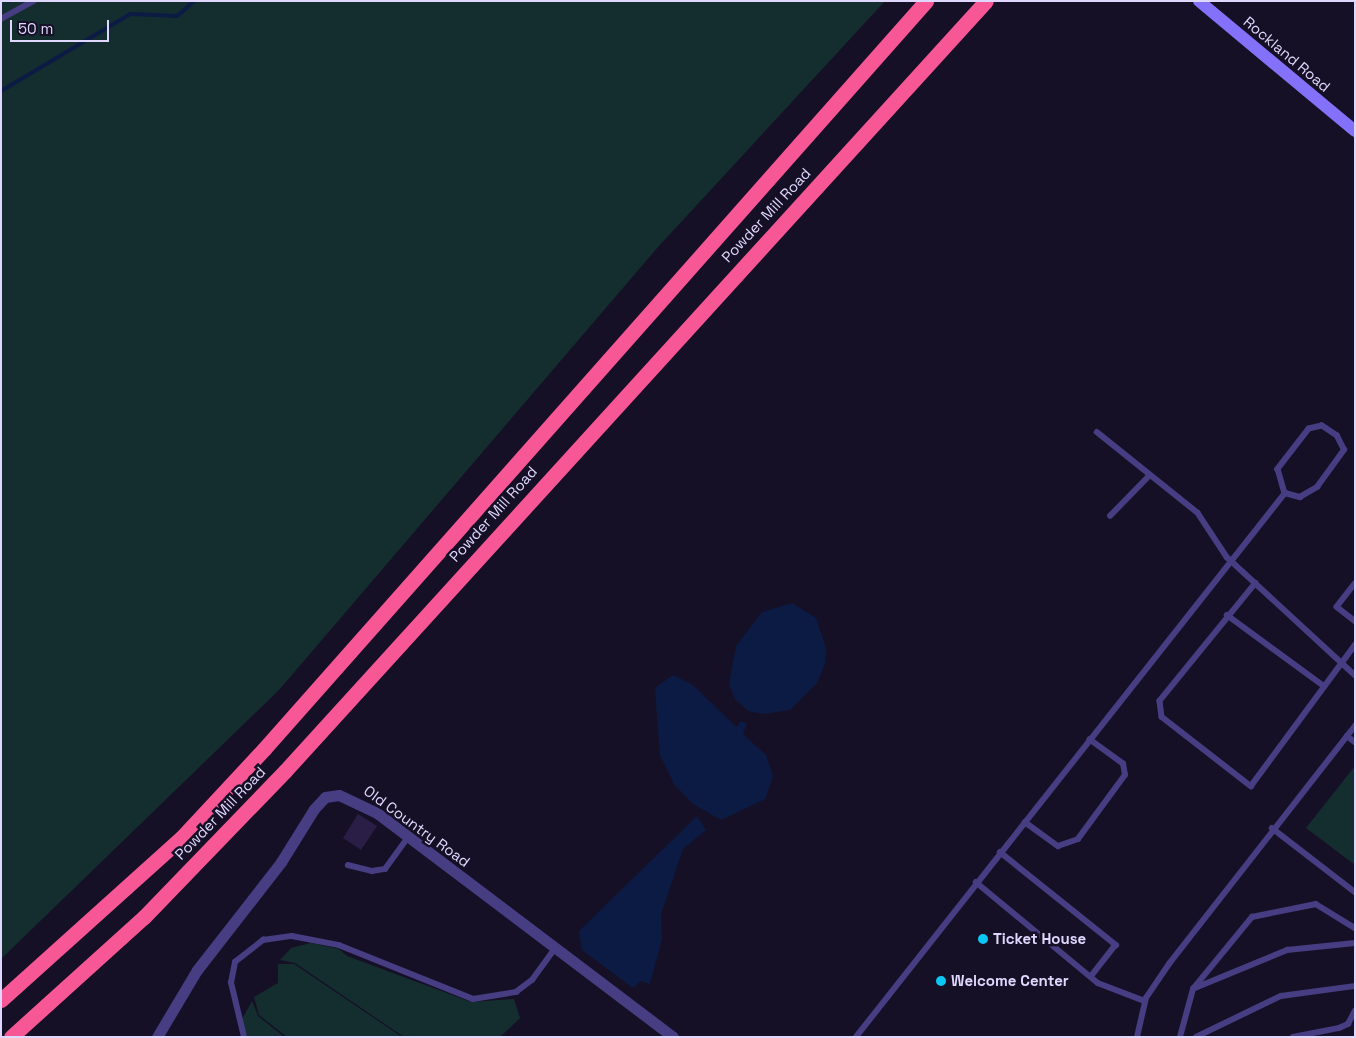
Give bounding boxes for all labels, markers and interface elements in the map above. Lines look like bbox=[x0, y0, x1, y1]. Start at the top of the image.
scale bar bbox=[12, 10, 111, 42]
street label: Rockland Road bbox=[1240, 13, 1334, 95]
text: 50 m bbox=[18, 19, 53, 38]
street label: Powder Mill Road bbox=[718, 164, 814, 266]
street label: Powder Mill Road bbox=[445, 462, 541, 566]
street label: Powder Mill Road bbox=[171, 763, 269, 863]
street label: Old Country Road bbox=[360, 781, 474, 871]
place label: Ticket House bbox=[993, 930, 1086, 948]
marker: Ticket House bbox=[977, 933, 989, 945]
place label: Welcome Center bbox=[951, 972, 1069, 990]
marker: Welcome Center bbox=[935, 975, 947, 987]

